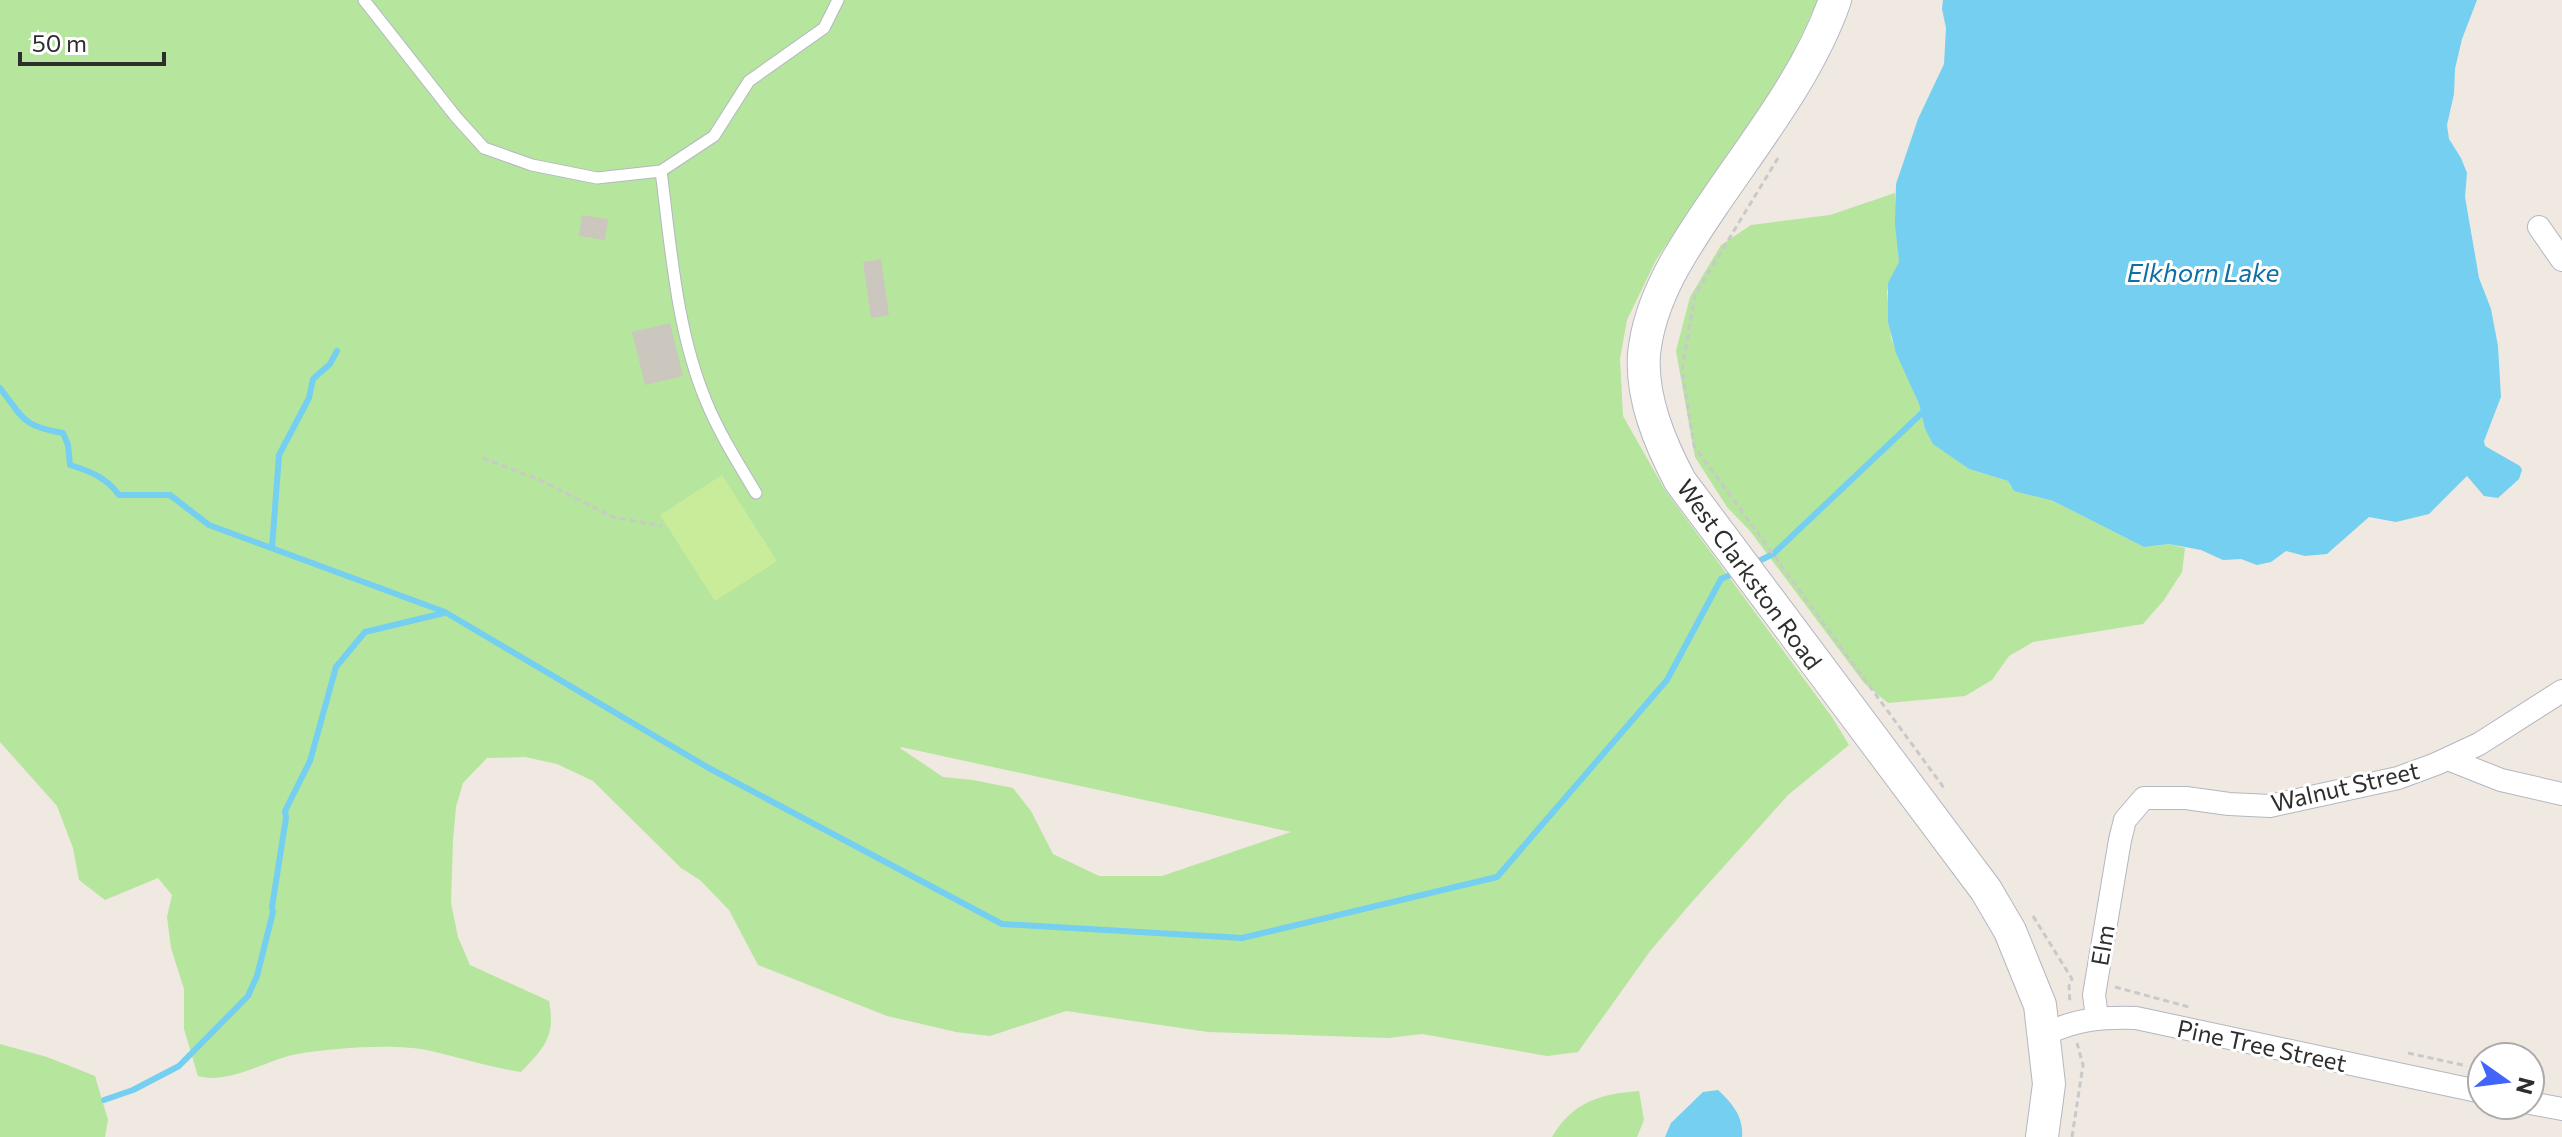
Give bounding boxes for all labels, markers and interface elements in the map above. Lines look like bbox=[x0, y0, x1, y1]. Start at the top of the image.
scale bar bbox=[20, 16, 164, 66]
text: 50 m bbox=[32, 28, 87, 57]
water label: Elkhorn Lake bbox=[2127, 256, 2280, 287]
street label: West Clarkston Road bbox=[1671, 473, 1829, 675]
street label: Walnut Street bbox=[2268, 755, 2422, 817]
street label: Elm bbox=[2084, 922, 2120, 968]
street label: Pine Tree Street bbox=[2175, 1013, 2350, 1077]
north arrow bbox=[2466, 1041, 2546, 1121]
text: N bbox=[2511, 1075, 2541, 1097]

